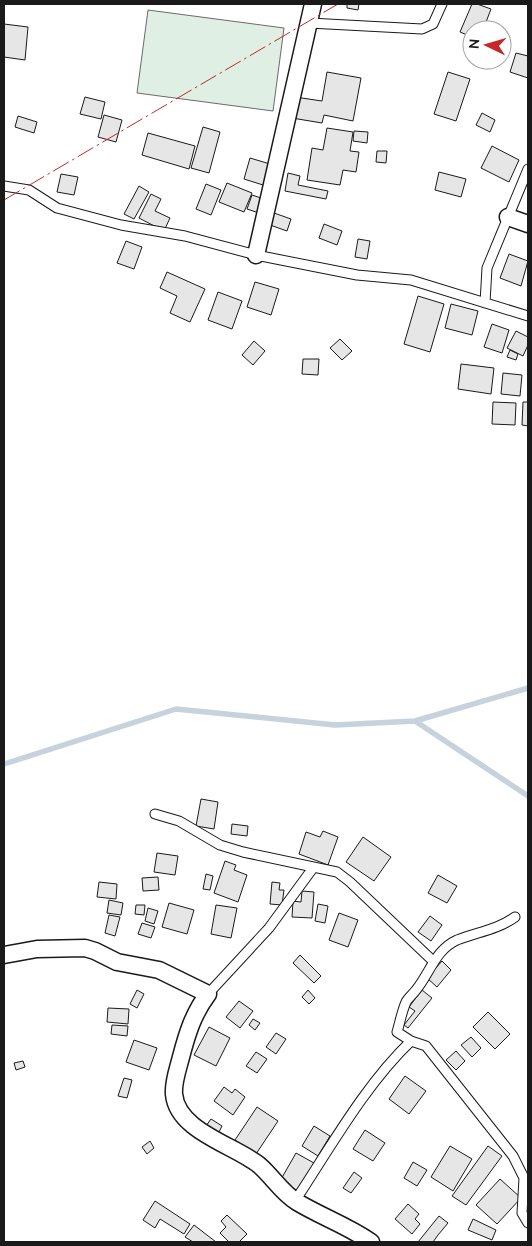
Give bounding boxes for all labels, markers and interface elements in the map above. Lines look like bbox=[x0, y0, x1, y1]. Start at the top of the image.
north arrow bbox=[462, 20, 512, 70]
text: N bbox=[466, 38, 482, 50]

